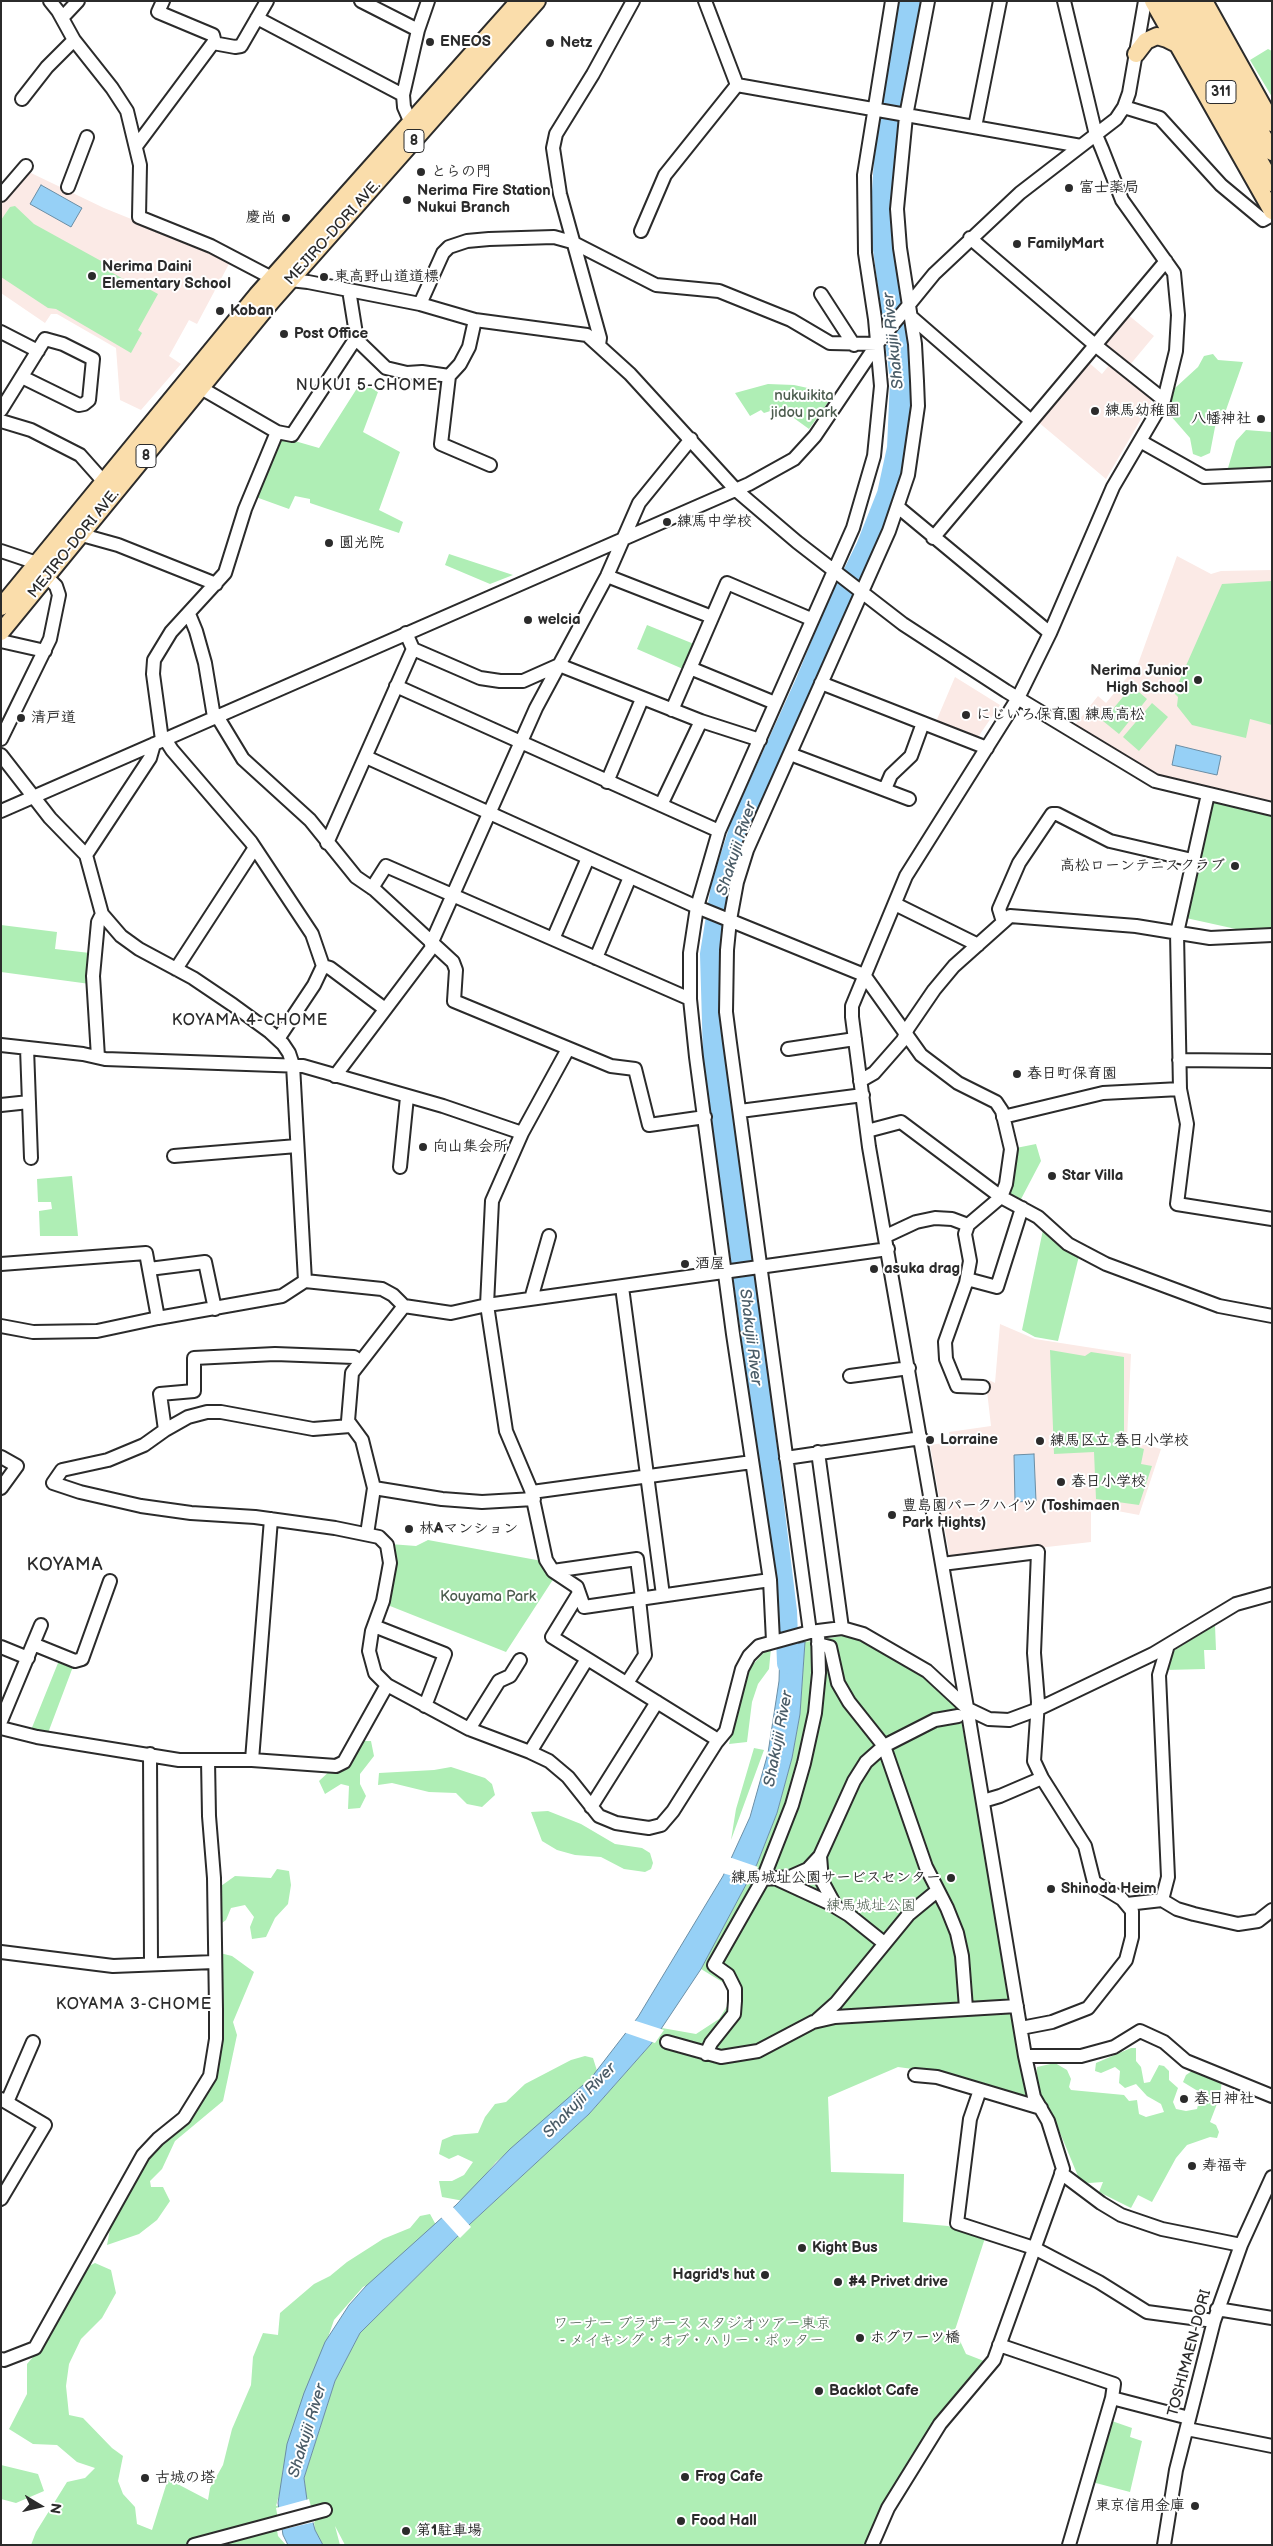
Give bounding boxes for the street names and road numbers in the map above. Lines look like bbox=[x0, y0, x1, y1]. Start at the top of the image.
road number: 311 bbox=[1206, 80, 1236, 104]
road number: 8 bbox=[404, 130, 424, 152]
street label: MEJIRO-DORI AVE. bbox=[281, 177, 385, 289]
road number: 8 bbox=[136, 444, 156, 468]
street label: MEJIRO-DORI AVE. bbox=[25, 486, 123, 602]
street label: TOSHIMAEN-DORI bbox=[1164, 2288, 1216, 2418]

